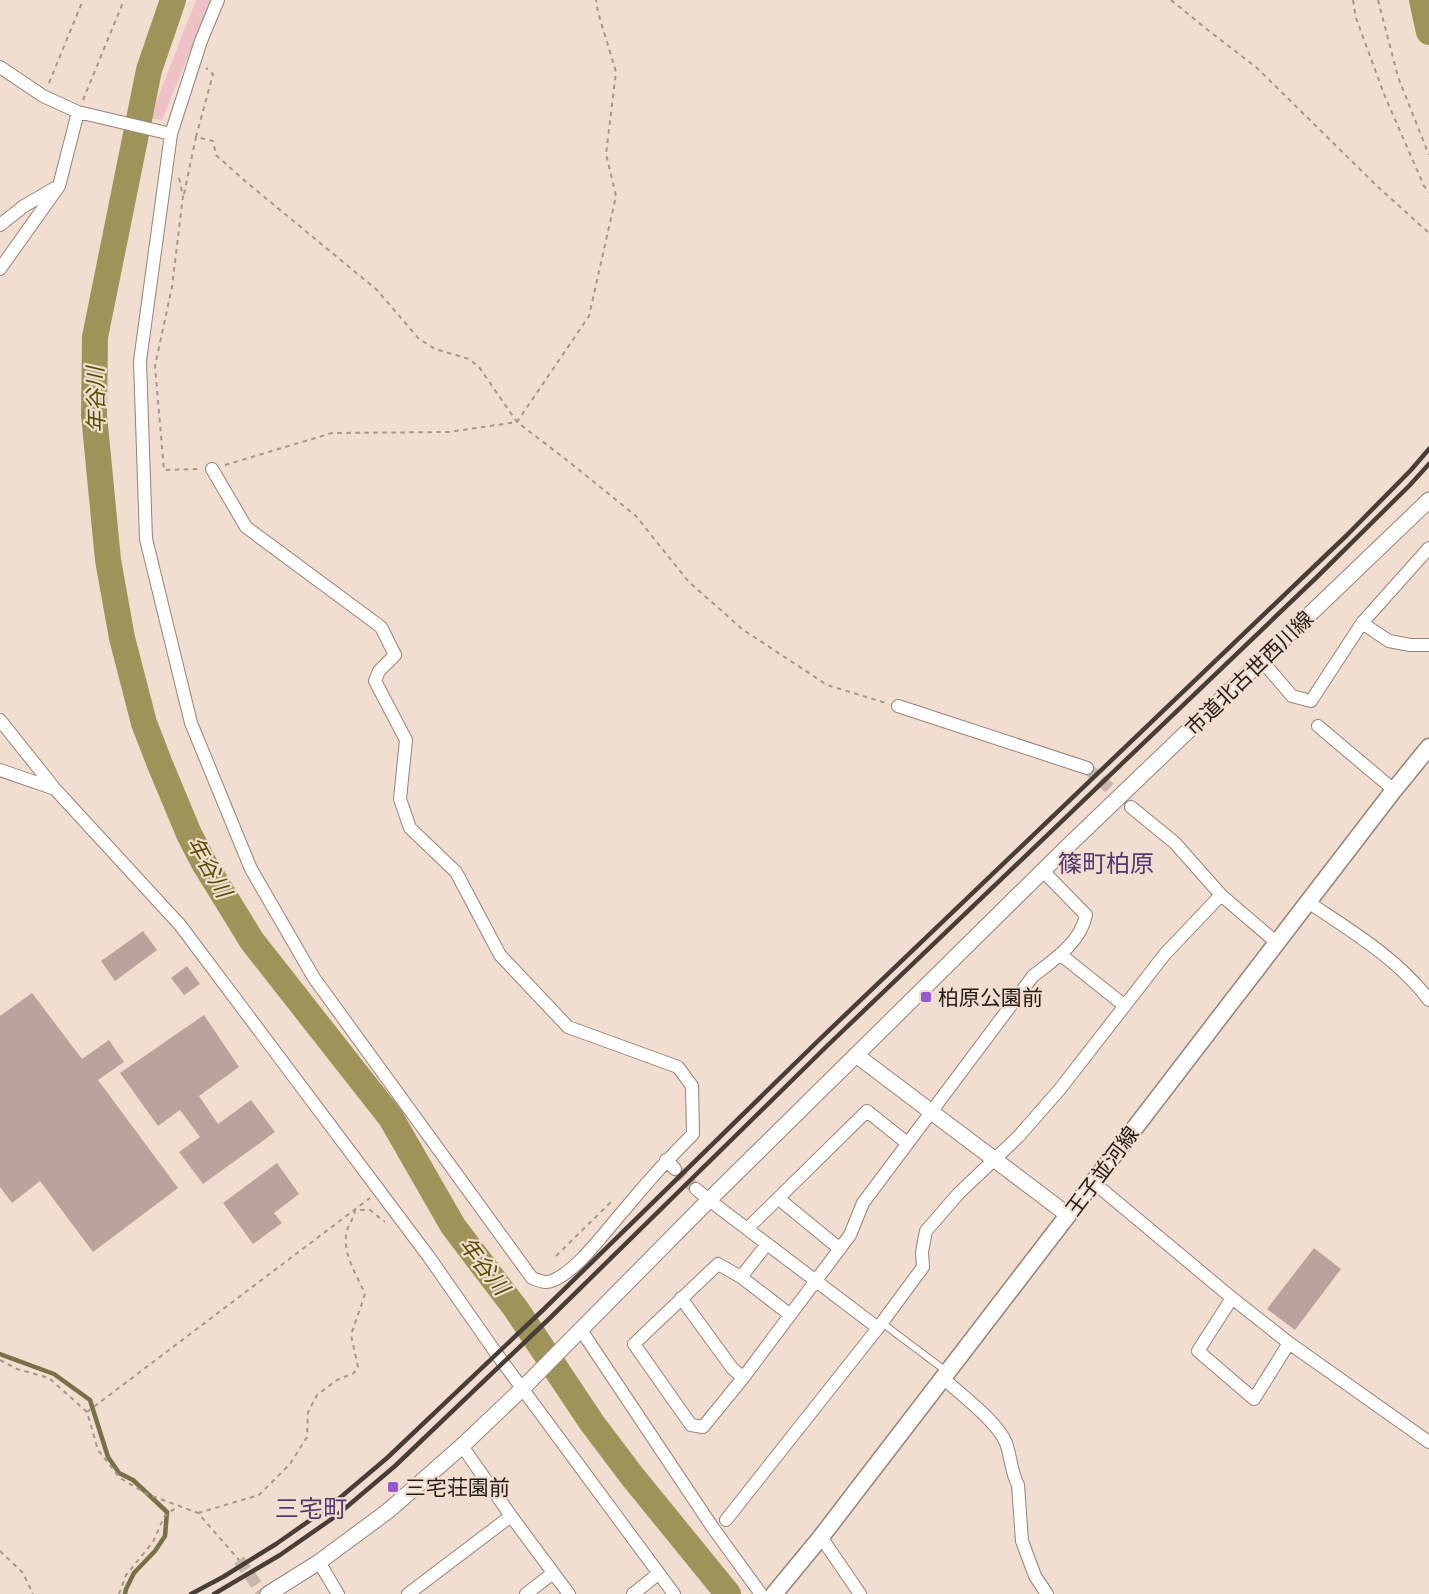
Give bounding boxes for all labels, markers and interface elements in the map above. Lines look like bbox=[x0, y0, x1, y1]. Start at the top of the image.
water label: 年谷川 bbox=[82, 365, 110, 433]
street label: 市道北古世西川線 bbox=[1180, 606, 1318, 740]
water label: 年谷川 bbox=[181, 832, 238, 904]
district label: 篠町柏原 bbox=[1058, 849, 1154, 878]
place label: 柏原公園前 bbox=[938, 985, 1043, 1010]
marker: 柏原公園前 bbox=[919, 990, 933, 1004]
street label: 王子並河線 bbox=[1060, 1122, 1144, 1220]
water label: 年谷川 bbox=[453, 1232, 516, 1302]
place label: 三宅荘園前 bbox=[405, 1475, 510, 1500]
marker: 三宅荘園前 bbox=[386, 1480, 400, 1494]
district label: 三宅町 bbox=[275, 1494, 347, 1523]

